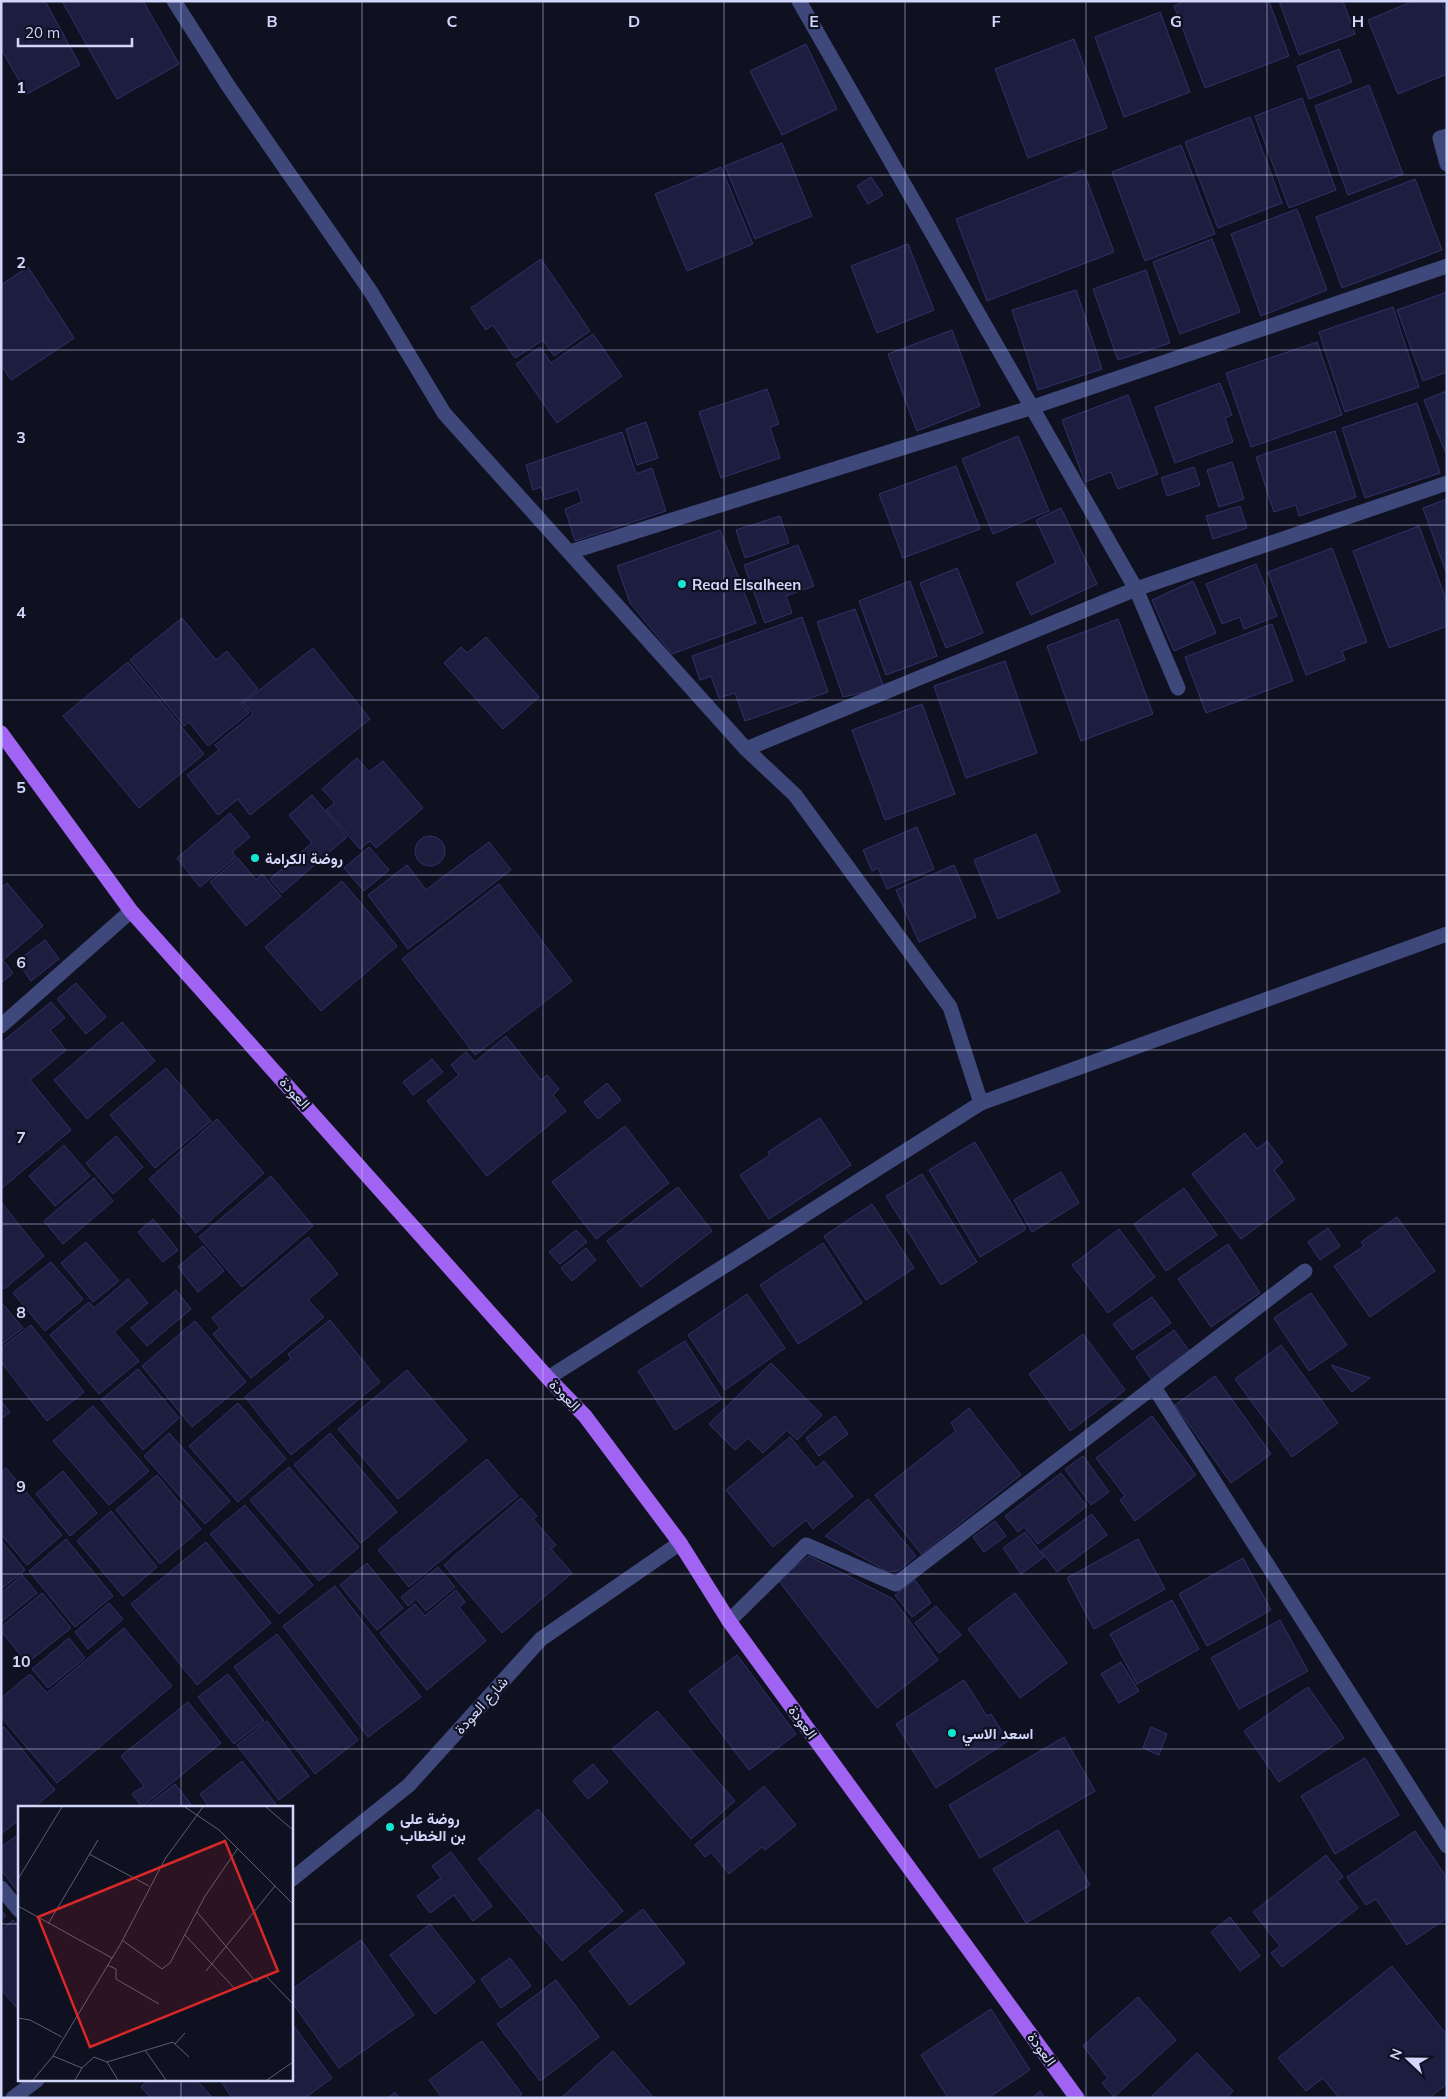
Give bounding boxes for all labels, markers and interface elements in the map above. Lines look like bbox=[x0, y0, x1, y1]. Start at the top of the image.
text: B bbox=[266, 11, 278, 31]
text: C bbox=[447, 11, 458, 31]
text: D bbox=[628, 11, 640, 31]
text: E bbox=[809, 11, 819, 31]
text: F bbox=[991, 11, 1001, 31]
text: G bbox=[1170, 11, 1182, 31]
text: H bbox=[1352, 11, 1364, 31]
scale bar bbox=[18, 15, 131, 47]
text: 20 m bbox=[25, 23, 60, 42]
text: 1 bbox=[16, 77, 26, 97]
text: 2 bbox=[16, 252, 26, 272]
text: 3 bbox=[16, 427, 26, 447]
place label: Read Elsalheen bbox=[692, 575, 801, 594]
marker: Read Elsalheen bbox=[676, 578, 688, 590]
text: 4 bbox=[16, 602, 26, 622]
text: 5 bbox=[16, 777, 26, 797]
place label: روضة الكرامة bbox=[265, 849, 343, 868]
marker: روضة الكرامة bbox=[249, 852, 261, 864]
text: 6 bbox=[16, 952, 26, 972]
street label: العودة bbox=[275, 1073, 315, 1113]
text: 7 bbox=[16, 1127, 26, 1147]
text: 8 bbox=[16, 1302, 26, 1322]
street label: العودة bbox=[545, 1375, 585, 1415]
text: 9 bbox=[16, 1476, 26, 1496]
text: 10 bbox=[11, 1651, 31, 1671]
street label: شارع العودة bbox=[450, 1672, 514, 1739]
street label: العودة bbox=[784, 1701, 822, 1743]
place label: اسعد الاسي bbox=[962, 1724, 1033, 1747]
marker: اسعد الاسي bbox=[946, 1727, 958, 1739]
inset map bbox=[18, 1806, 292, 2082]
place label: روضة على بن الخطاب bbox=[400, 1809, 466, 1845]
marker: روضة على بن الخطاب bbox=[384, 1821, 396, 1833]
street label: العودة bbox=[1023, 2028, 1061, 2070]
north arrow bbox=[1383, 2034, 1433, 2084]
text: N bbox=[1386, 2046, 1406, 2062]

